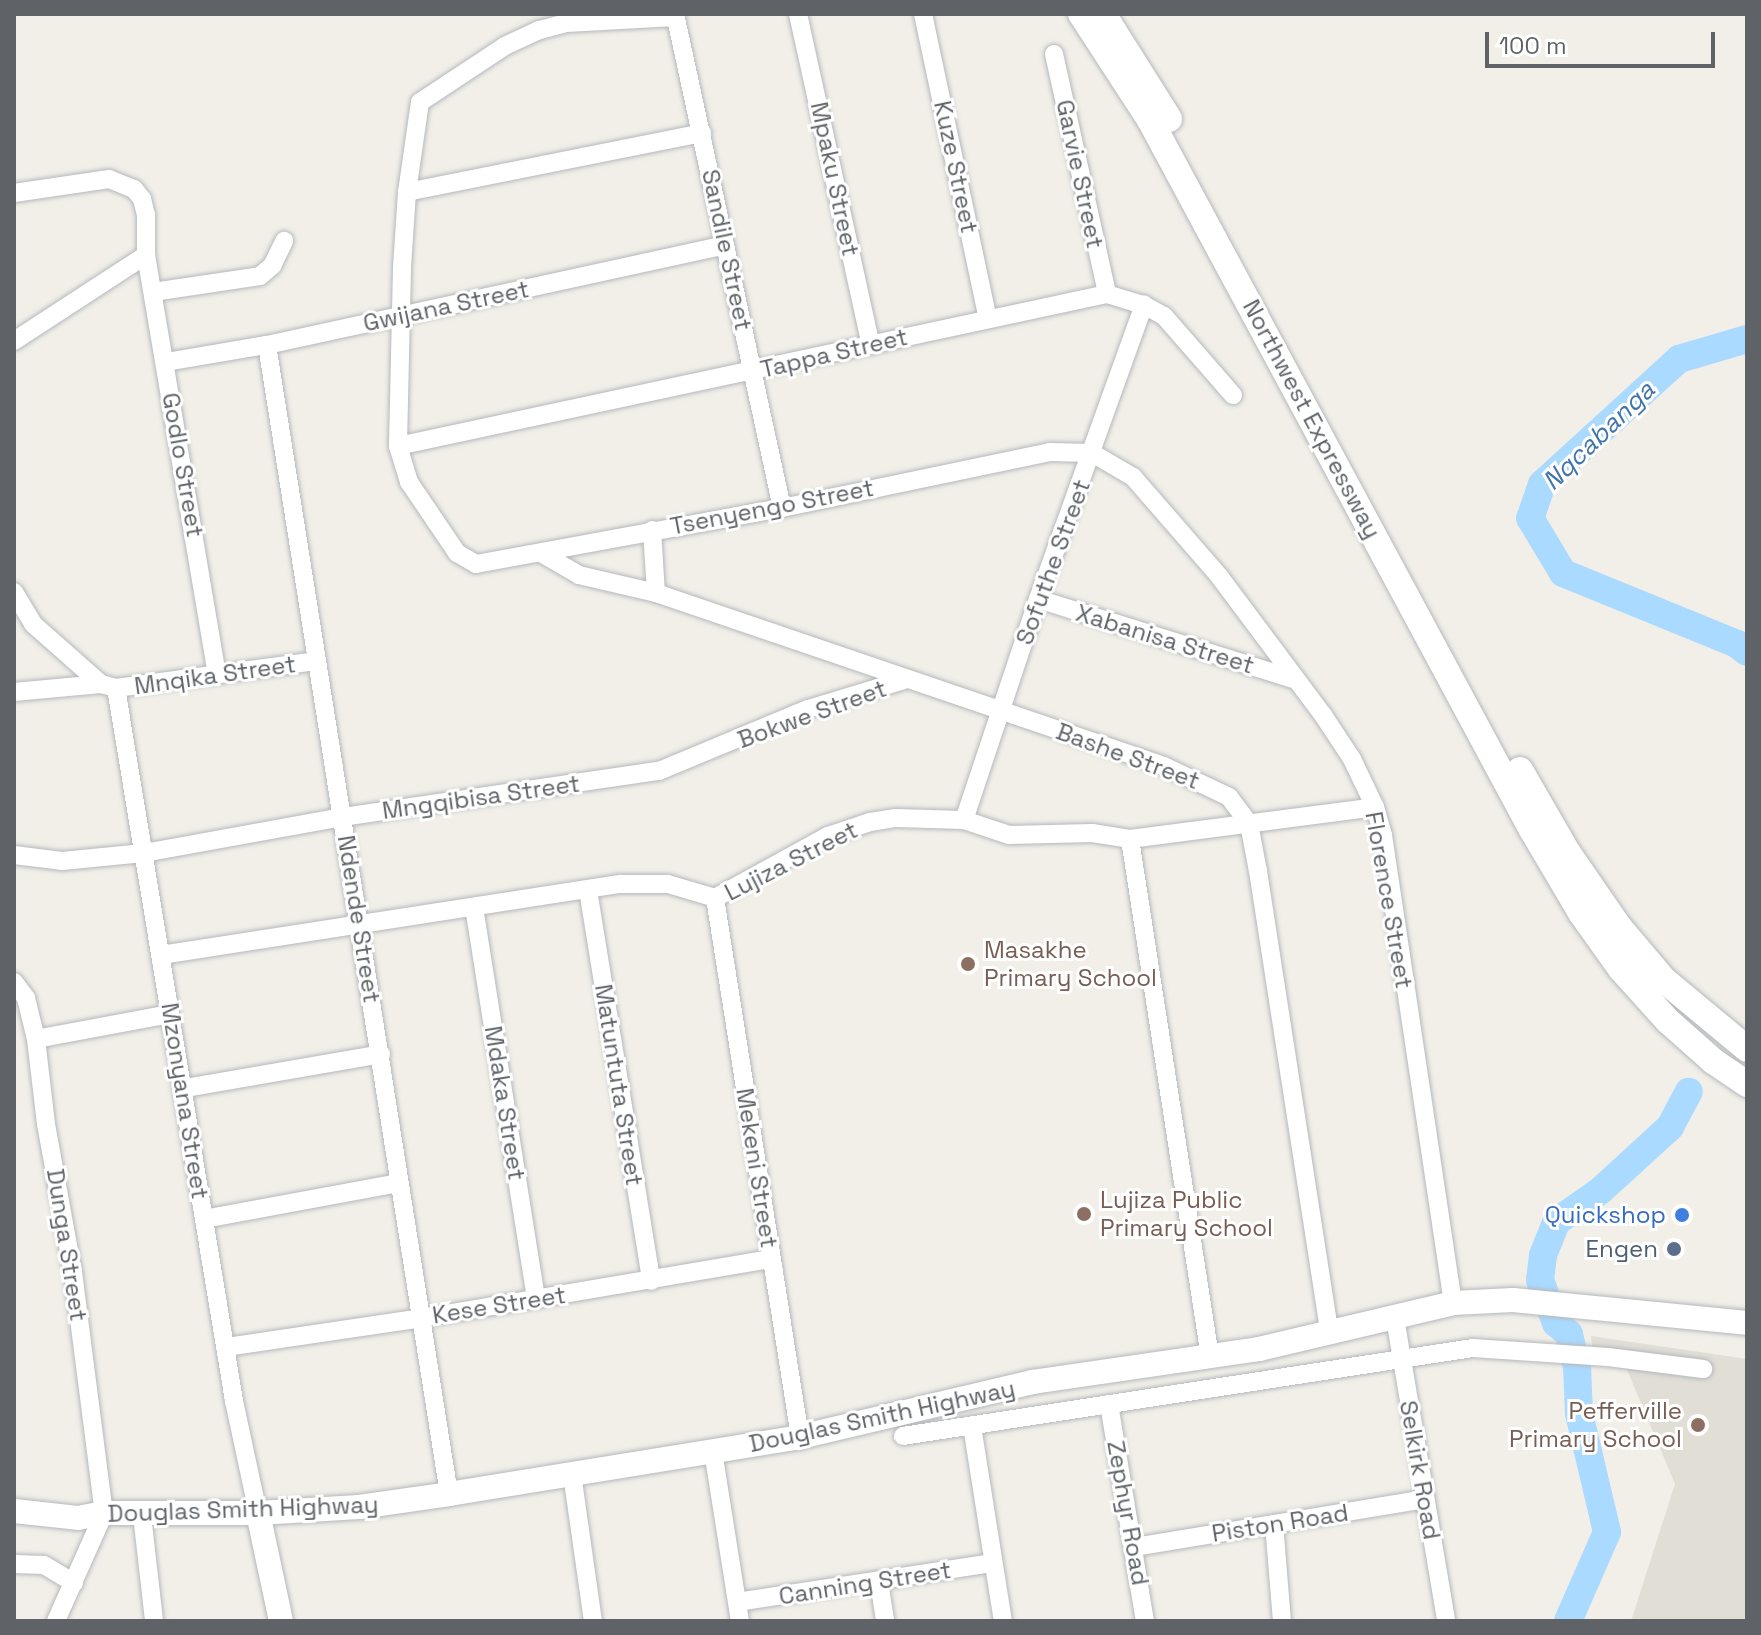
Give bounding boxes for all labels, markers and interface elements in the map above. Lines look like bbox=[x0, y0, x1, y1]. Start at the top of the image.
scale bar bbox=[1489, 16, 1719, 66]
text: 100 m bbox=[1499, 30, 1567, 61]
street label: Garvie Street bbox=[1050, 97, 1110, 251]
street label: Kuze Street bbox=[928, 98, 984, 236]
street label: Mpaku Street bbox=[805, 99, 865, 259]
street label: Sandile Street bbox=[696, 167, 758, 333]
street label: Gwijana Street bbox=[360, 274, 532, 338]
street label: Northwest Expressway bbox=[1237, 295, 1387, 543]
street label: Tappa Street bbox=[758, 322, 910, 384]
water label: Nqcabanga bbox=[1536, 375, 1662, 497]
street label: Godlo Street bbox=[156, 390, 210, 540]
street label: Tsenyengo Street bbox=[668, 473, 876, 541]
street label: Sofuthe Street bbox=[1010, 475, 1096, 649]
street label: Xabanisa Street bbox=[1072, 598, 1258, 680]
street label: Mnqika Street bbox=[132, 649, 298, 701]
street label: Bokwe Street bbox=[734, 674, 890, 754]
street label: Bashe Street bbox=[1052, 717, 1204, 795]
street label: Mngqibisa Street bbox=[380, 769, 582, 825]
street label: Florence Street bbox=[1359, 809, 1419, 991]
street label: Lujiza Street bbox=[720, 815, 862, 907]
street label: Ndende Street bbox=[332, 833, 386, 1005]
place label: Masakhe Primary School bbox=[984, 936, 1157, 992]
marker: Masakhe Primary School bbox=[959, 955, 977, 973]
street label: Matuntuta Street bbox=[589, 982, 649, 1188]
street label: Mzonyana Street bbox=[155, 1001, 215, 1201]
street label: Mdaka Street bbox=[479, 1024, 531, 1182]
street label: Mekeni Street bbox=[730, 1086, 784, 1250]
street label: Dunga Street bbox=[41, 1167, 93, 1323]
place label: Lujiza Public Primary School bbox=[1100, 1186, 1273, 1242]
place label: Quickshop bbox=[1545, 1201, 1666, 1229]
marker: Lujiza Public Primary School bbox=[1075, 1205, 1093, 1223]
marker: Quickshop bbox=[1673, 1206, 1691, 1224]
place label: Engen bbox=[1585, 1235, 1658, 1263]
marker: Engen bbox=[1665, 1240, 1683, 1258]
street label: Kese Street bbox=[430, 1280, 568, 1330]
street label: Douglas Smith Highway bbox=[746, 1374, 1018, 1458]
place label: Pefferville Primary School bbox=[1509, 1397, 1682, 1453]
street label: Selkirk Road bbox=[1394, 1398, 1446, 1542]
marker: Pefferville Primary School bbox=[1689, 1416, 1707, 1434]
street label: Zephyr Road bbox=[1101, 1438, 1155, 1588]
street label: Douglas Smith Highway bbox=[107, 1490, 379, 1528]
street label: Piston Road bbox=[1210, 1498, 1350, 1548]
street label: Canning Street bbox=[777, 1555, 953, 1611]

